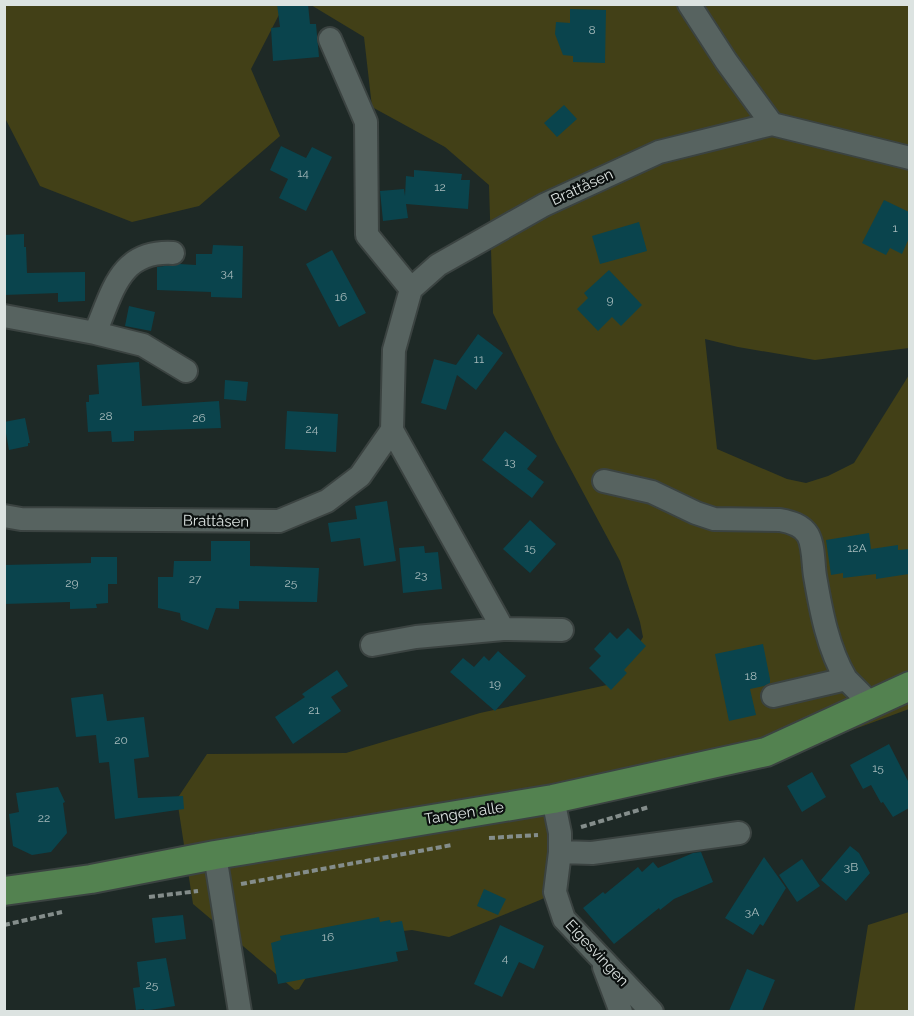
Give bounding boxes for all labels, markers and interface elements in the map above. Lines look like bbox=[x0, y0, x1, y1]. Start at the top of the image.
house number: 8 bbox=[588, 23, 596, 37]
street label: Brattåsen bbox=[548, 165, 616, 209]
house number: 14 bbox=[297, 166, 309, 180]
house number: 12 bbox=[434, 180, 446, 194]
house number: 1 bbox=[892, 221, 898, 235]
house number: 34 bbox=[221, 266, 234, 280]
house number: 16 bbox=[335, 290, 347, 304]
house number: 9 bbox=[606, 293, 614, 307]
house number: 11 bbox=[474, 352, 484, 366]
house number: 28 bbox=[99, 409, 113, 423]
house number: 26 bbox=[192, 411, 206, 425]
house number: 24 bbox=[306, 422, 319, 436]
house number: 13 bbox=[504, 455, 516, 469]
street label: Brattåsen bbox=[183, 511, 249, 531]
house number: 15 bbox=[524, 541, 536, 555]
house number: 12A bbox=[847, 541, 867, 555]
house number: 23 bbox=[415, 568, 427, 582]
house number: 27 bbox=[189, 572, 202, 586]
house number: 29 bbox=[65, 576, 79, 590]
house number: 25 bbox=[285, 576, 298, 590]
house number: 18 bbox=[745, 669, 757, 683]
house number: 19 bbox=[489, 677, 501, 691]
house number: 21 bbox=[308, 703, 320, 717]
house number: 20 bbox=[114, 733, 128, 747]
house number: 15 bbox=[872, 761, 884, 775]
street label: Tangen alle bbox=[423, 798, 505, 828]
house number: 22 bbox=[38, 811, 50, 825]
house number: 3B bbox=[844, 860, 858, 874]
house number: 3A bbox=[745, 905, 759, 919]
street label: Eigesvingen bbox=[562, 916, 632, 990]
house number: 16 bbox=[322, 930, 334, 944]
house number: 4 bbox=[502, 951, 509, 965]
house number: 25 bbox=[146, 978, 159, 992]

